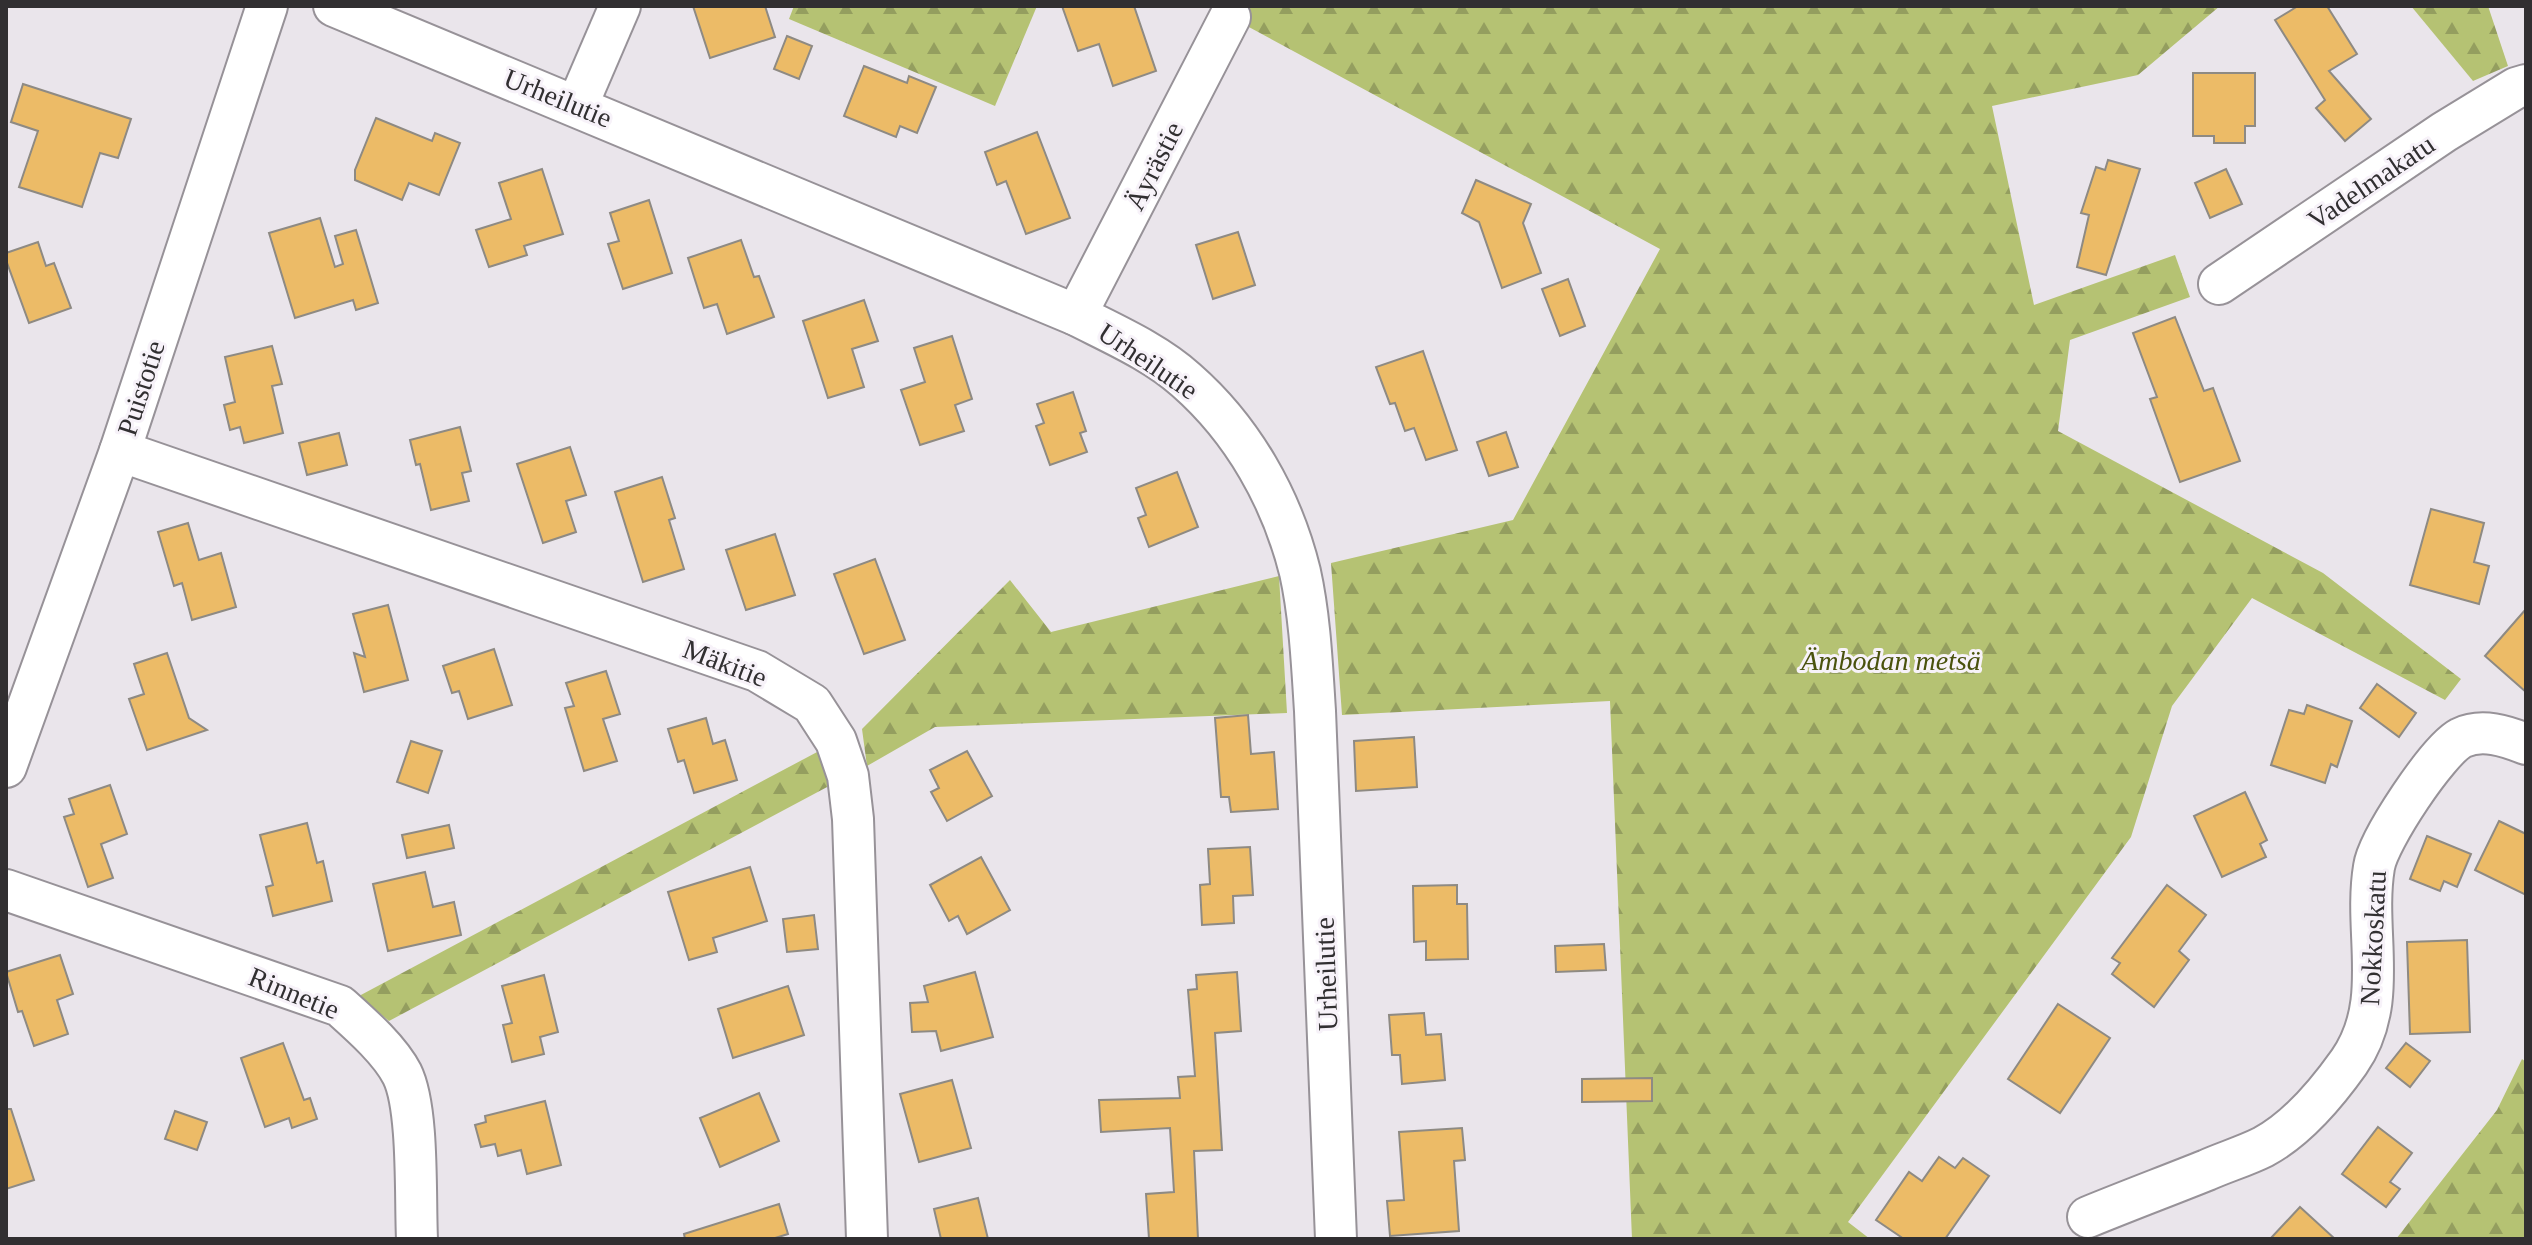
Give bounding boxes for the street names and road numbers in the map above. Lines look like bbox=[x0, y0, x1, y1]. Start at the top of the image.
street label: Urheilutie bbox=[500, 62, 616, 134]
street label: Äyrästie bbox=[1119, 117, 1189, 215]
street label: Vadelmakatu bbox=[2302, 128, 2440, 236]
street label: Urheilutie bbox=[1092, 316, 1204, 406]
street label: Puistotie bbox=[111, 337, 171, 439]
street label: Mäkitie bbox=[679, 633, 771, 693]
street label: Nokkoskatu bbox=[2354, 870, 2392, 1006]
street label: Urheilutie bbox=[1309, 917, 1343, 1031]
street label: Rinnetie bbox=[244, 961, 344, 1025]

